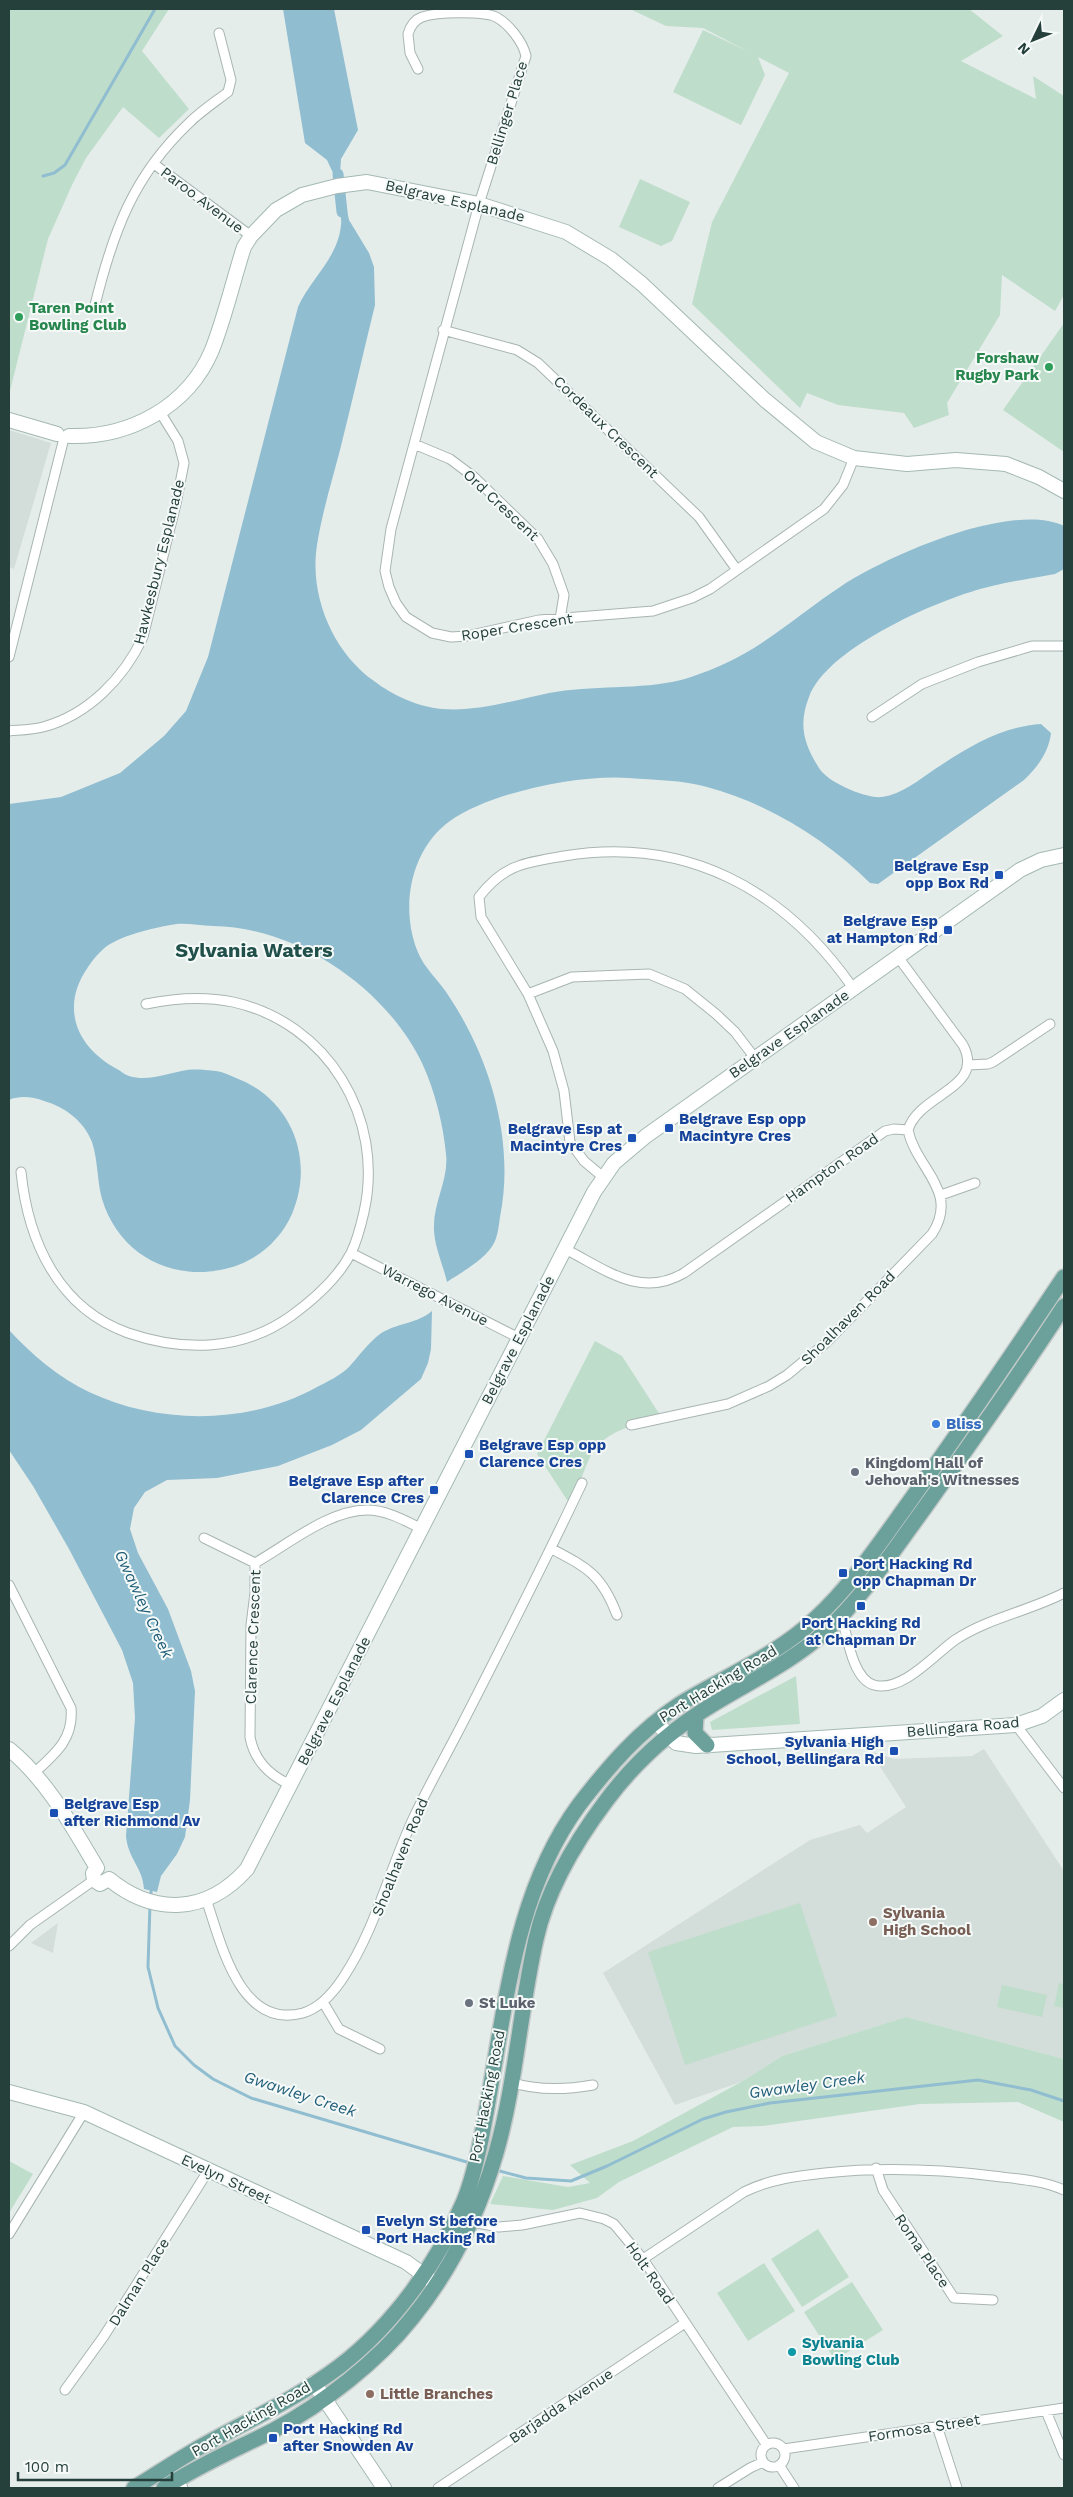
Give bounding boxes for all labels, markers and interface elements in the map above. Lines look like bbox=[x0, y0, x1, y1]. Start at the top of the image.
north arrow bbox=[1008, 15, 1058, 65]
text: N bbox=[1014, 40, 1033, 58]
street label: Bellinger Place bbox=[483, 59, 531, 167]
street label: Paroo Avenue bbox=[157, 163, 247, 237]
street label: Belgrave Esplanade bbox=[384, 176, 526, 226]
place label: Taren Point Bowling Club bbox=[29, 299, 127, 334]
marker: Taren Point Bowling Club bbox=[13, 311, 25, 323]
place label: Forshaw Rugby Park bbox=[955, 349, 1040, 384]
marker: Forshaw Rugby Park bbox=[1043, 361, 1055, 373]
street label: Cordeaux Crescent bbox=[550, 372, 663, 482]
street label: Ord Crescent bbox=[459, 465, 543, 545]
street label: Hawkesbury Esplanade bbox=[130, 478, 188, 646]
street label: Roper Crescent bbox=[460, 609, 575, 645]
place label: Belgrave Esp opp Box Rd bbox=[894, 857, 989, 892]
marker: Belgrave Esp opp Box Rd bbox=[993, 869, 1005, 881]
place label: Belgrave Esp at Hampton Rd bbox=[827, 912, 938, 947]
marker: Belgrave Esp at Hampton Rd bbox=[942, 924, 954, 936]
district label: Sylvania Waters bbox=[175, 938, 333, 962]
street label: Belgrave Esplanade bbox=[725, 986, 853, 1082]
place label: Belgrave Esp opp Macintyre Cres bbox=[679, 1110, 806, 1145]
place label: Belgrave Esp at Macintyre Cres bbox=[508, 1120, 622, 1155]
marker: Belgrave Esp opp Macintyre Cres bbox=[663, 1122, 675, 1134]
street label: Hampton Road bbox=[782, 1129, 882, 1207]
marker: Belgrave Esp at Macintyre Cres bbox=[626, 1132, 638, 1144]
street label: Warrego Avenue bbox=[379, 1260, 491, 1330]
street label: Shoalhaven Road bbox=[797, 1267, 899, 1369]
street label: Belgrave Esplanade bbox=[478, 1272, 558, 1408]
place label: Bliss bbox=[946, 1415, 982, 1433]
marker: Bliss bbox=[930, 1418, 942, 1430]
place label: Belgrave Esp opp Clarence Cres bbox=[479, 1436, 606, 1471]
marker: Belgrave Esp opp Clarence Cres bbox=[463, 1448, 475, 1460]
place label: Kingdom Hall of Jehovah's Witnesses bbox=[865, 1454, 1019, 1489]
marker: Kingdom Hall of Jehovah's Witnesses bbox=[849, 1466, 861, 1478]
place label: Belgrave Esp after Clarence Cres bbox=[289, 1472, 425, 1507]
marker: Belgrave Esp after Clarence Cres bbox=[428, 1484, 440, 1496]
water label: Gwawley Creek bbox=[111, 1547, 178, 1662]
place label: Port Hacking Rd opp Chapman Dr bbox=[853, 1555, 977, 1590]
marker: Port Hacking Rd opp Chapman Dr bbox=[837, 1567, 849, 1579]
street label: Clarence Crescent bbox=[242, 1569, 264, 1705]
marker: Port Hacking Rd at Chapman Dr bbox=[855, 1600, 867, 1612]
place label: Port Hacking Rd at Chapman Dr bbox=[801, 1614, 921, 1649]
street label: Belgrave Esplanade bbox=[294, 1633, 374, 1769]
street label: Port Hacking Road bbox=[656, 1642, 780, 1726]
street label: Bellingara Road bbox=[906, 1713, 1020, 1741]
place label: Sylvania High School, Bellingara Rd bbox=[726, 1733, 884, 1768]
marker: Sylvania High School, Bellingara Rd bbox=[888, 1745, 900, 1757]
place label: Belgrave Esp after Richmond Av bbox=[64, 1795, 201, 1830]
street label: Shoalhaven Road bbox=[368, 1795, 432, 1919]
marker: Belgrave Esp after Richmond Av bbox=[48, 1807, 60, 1819]
place label: Sylvania High School bbox=[883, 1904, 971, 1939]
marker: Sylvania High School bbox=[867, 1916, 879, 1928]
place label: St Luke bbox=[479, 1994, 536, 2012]
marker: St Luke bbox=[463, 1997, 475, 2009]
street label: Port Hacking Road bbox=[465, 2028, 509, 2164]
water label: Gwawley Creek bbox=[241, 2067, 360, 2122]
water label: Gwawley Creek bbox=[748, 2067, 868, 2103]
street label: Evelyn Street bbox=[178, 2150, 274, 2208]
street label: Roma Place bbox=[891, 2211, 953, 2291]
place label: Evelyn St before Port Hacking Rd bbox=[376, 2212, 498, 2247]
marker: Evelyn St before Port Hacking Rd bbox=[360, 2224, 372, 2236]
street label: Dalman Place bbox=[105, 2235, 173, 2329]
street label: Holt Road bbox=[622, 2238, 678, 2308]
place label: Sylvania Bowling Club bbox=[802, 2334, 900, 2369]
marker: Sylvania Bowling Club bbox=[786, 2346, 798, 2358]
street label: Barjadda Avenue bbox=[506, 2365, 616, 2447]
street label: Port Hacking Road bbox=[188, 2378, 314, 2460]
place label: Little Branches bbox=[380, 2385, 493, 2403]
marker: Little Branches bbox=[364, 2388, 376, 2400]
street label: Formosa Street bbox=[867, 2410, 982, 2446]
place label: Port Hacking Rd after Snowden Av bbox=[283, 2420, 414, 2455]
marker: Port Hacking Rd after Snowden Av bbox=[267, 2432, 279, 2444]
scale bar bbox=[18, 2450, 171, 2482]
text: 100 m bbox=[25, 2458, 69, 2476]

